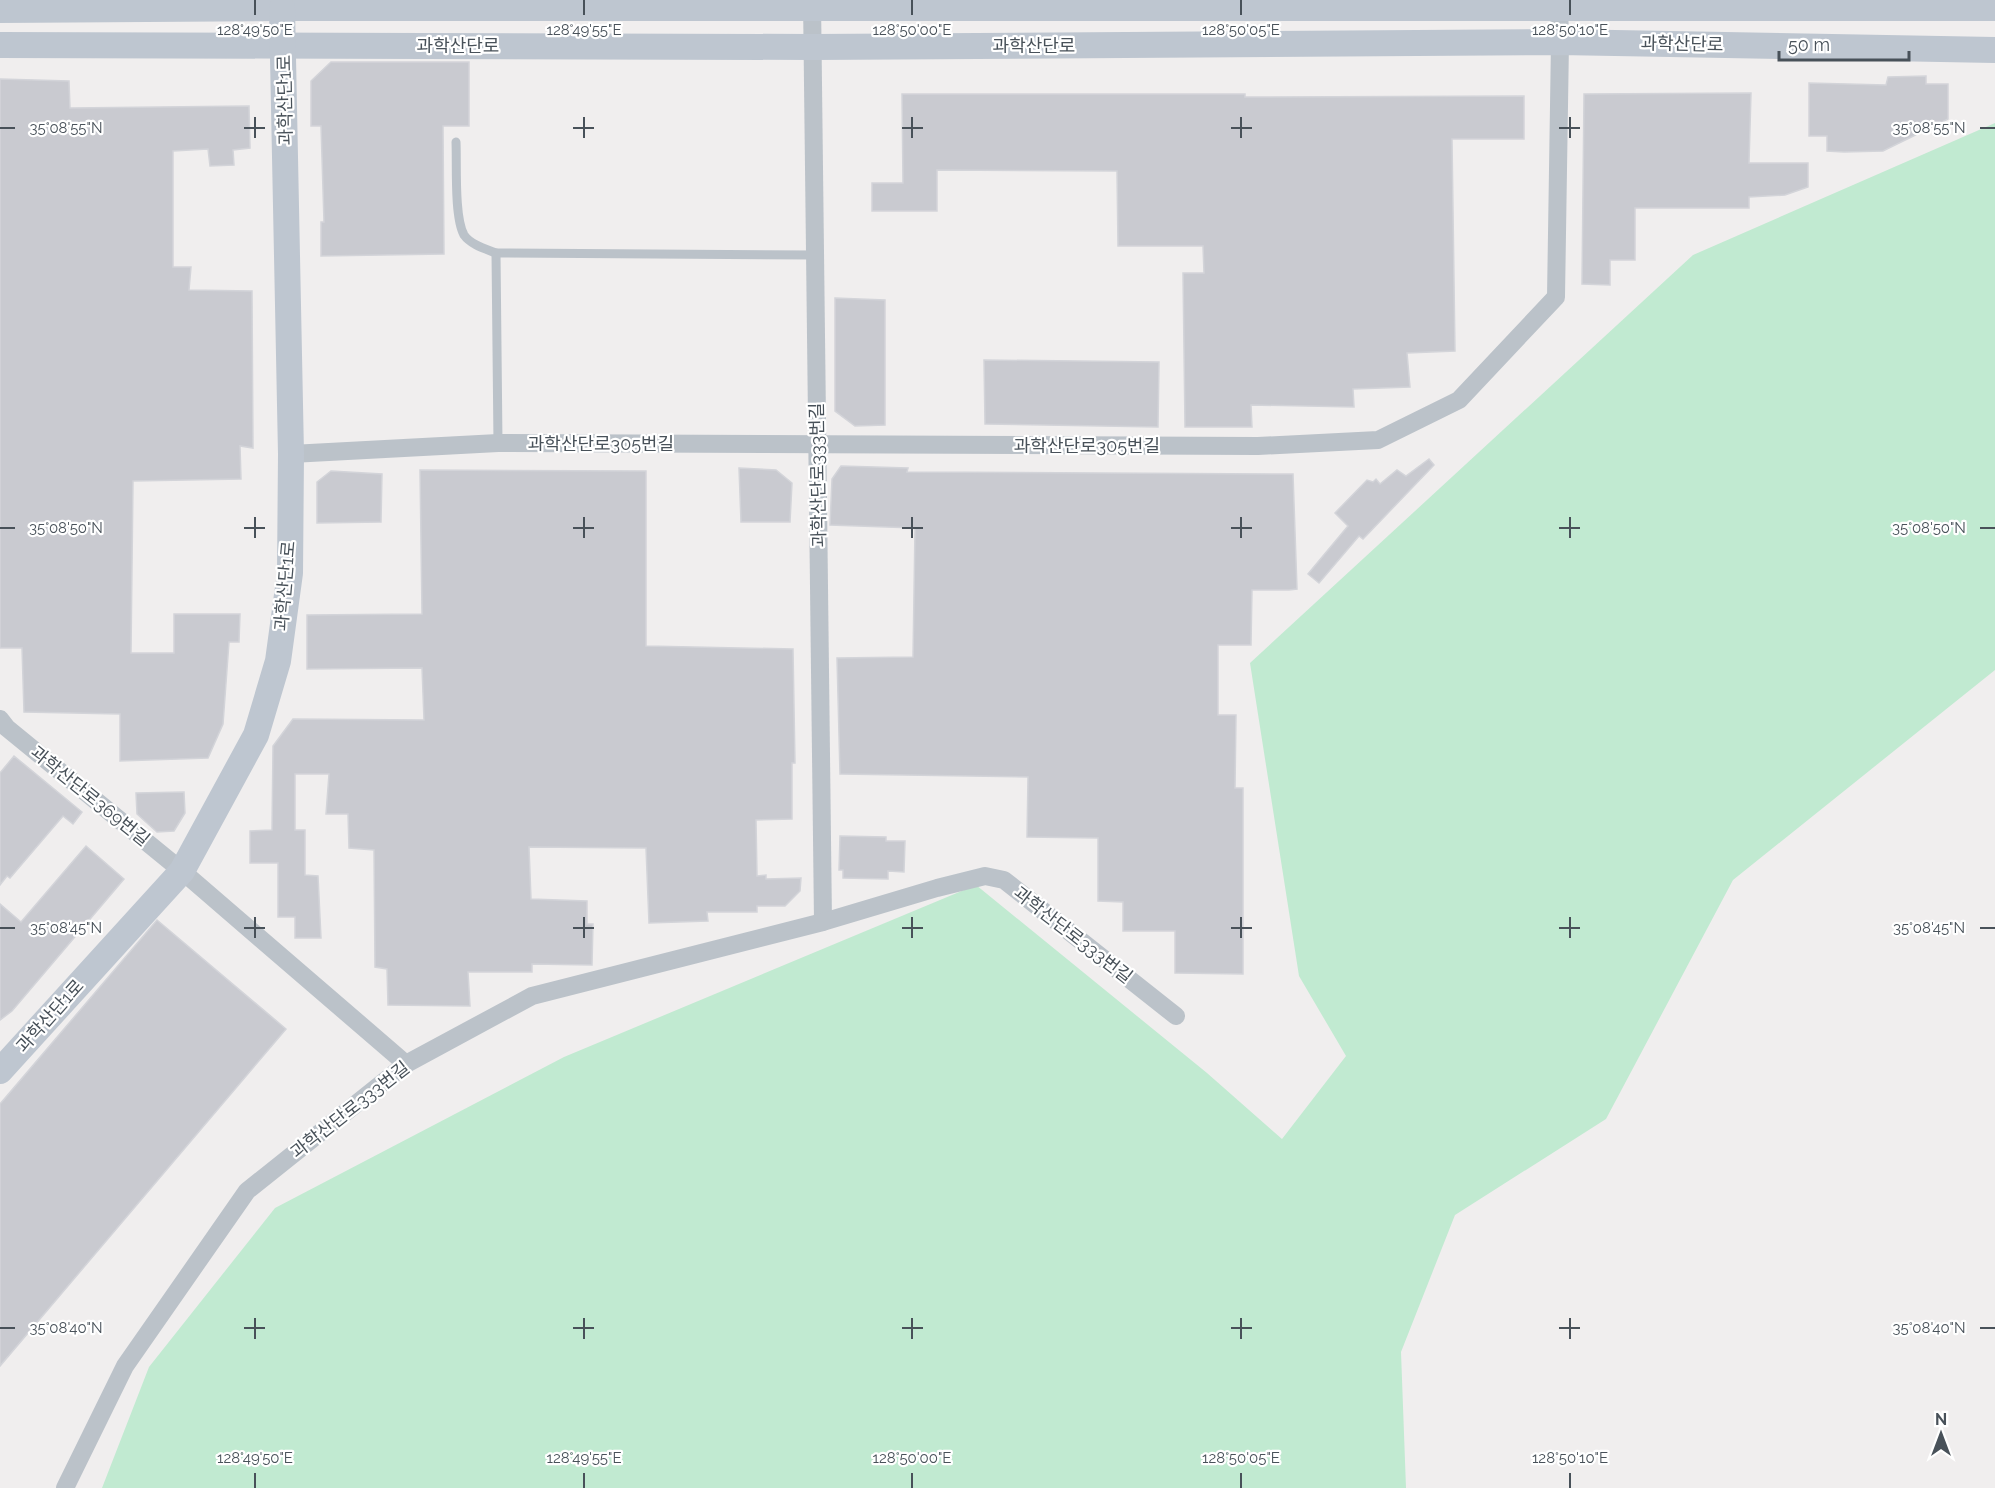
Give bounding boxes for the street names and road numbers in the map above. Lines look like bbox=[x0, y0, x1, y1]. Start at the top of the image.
street label: 과학산단로 bbox=[1640, 32, 1724, 55]
street label: 과학산단로 bbox=[417, 35, 499, 56]
street label: 과학산단로 bbox=[993, 35, 1075, 56]
street label: 과학산단1로 bbox=[273, 55, 296, 145]
street label: 과학산단로333번길 bbox=[806, 402, 829, 548]
street label: 과학산단로305번길 bbox=[528, 433, 674, 454]
street label: 과학산단로305번길 bbox=[1014, 435, 1160, 456]
street label: 과학산단1로 bbox=[270, 540, 299, 632]
street label: 과학산단로369번길 bbox=[27, 741, 154, 850]
street label: 과학산단로333번길 bbox=[1010, 882, 1137, 987]
street label: 과학산단1로 bbox=[12, 975, 88, 1056]
street label: 과학산단로333번길 bbox=[286, 1057, 413, 1162]

